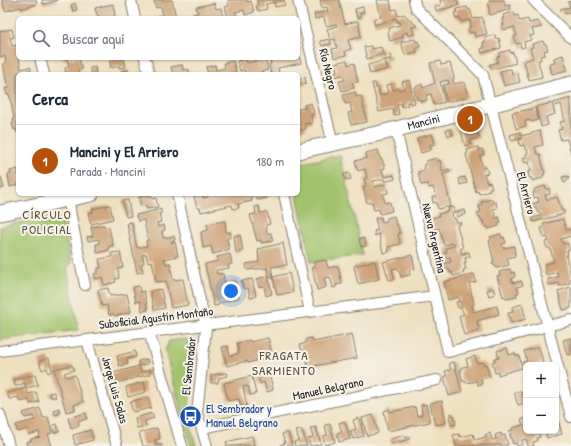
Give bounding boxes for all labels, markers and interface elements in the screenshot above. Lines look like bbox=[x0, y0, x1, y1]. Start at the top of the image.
search box bbox=[16, 16, 300, 60]
icon: search bbox=[30, 27, 52, 49]
text: Buscar aquí bbox=[62, 28, 125, 49]
street label: Río Negro bbox=[315, 47, 342, 91]
text: Cerca bbox=[32, 87, 68, 110]
pin: 1 bbox=[457, 104, 483, 134]
street label: Mancini bbox=[406, 109, 442, 134]
text: Mancini y El Arriero bbox=[70, 141, 178, 162]
text: 1 bbox=[43, 152, 47, 170]
text: 180 m bbox=[256, 152, 284, 170]
text: Parada · Mancini bbox=[70, 162, 146, 180]
street label: El Arriero bbox=[513, 170, 540, 216]
street label: Nueva Argentina bbox=[418, 201, 451, 275]
district label: CÍRCULO POLICIAL bbox=[22, 205, 72, 238]
your location bbox=[221, 281, 241, 301]
street label: Suboficial Agustín Montaño bbox=[98, 302, 214, 333]
street label: El Sembrador bbox=[177, 336, 200, 396]
district label: FRAGATA SARMIENTO bbox=[252, 346, 316, 379]
street label: Jorge Luis Salas bbox=[98, 354, 133, 426]
map controls bbox=[523, 362, 559, 434]
button: + bbox=[523, 362, 559, 398]
street label: Manuel Belgrano bbox=[291, 373, 365, 404]
button: − bbox=[523, 398, 559, 434]
place label: El Sembrador y Manuel Belgrano bbox=[206, 400, 278, 431]
bus stop icon: El Sembrador y Manuel Belgrano bbox=[178, 403, 204, 429]

